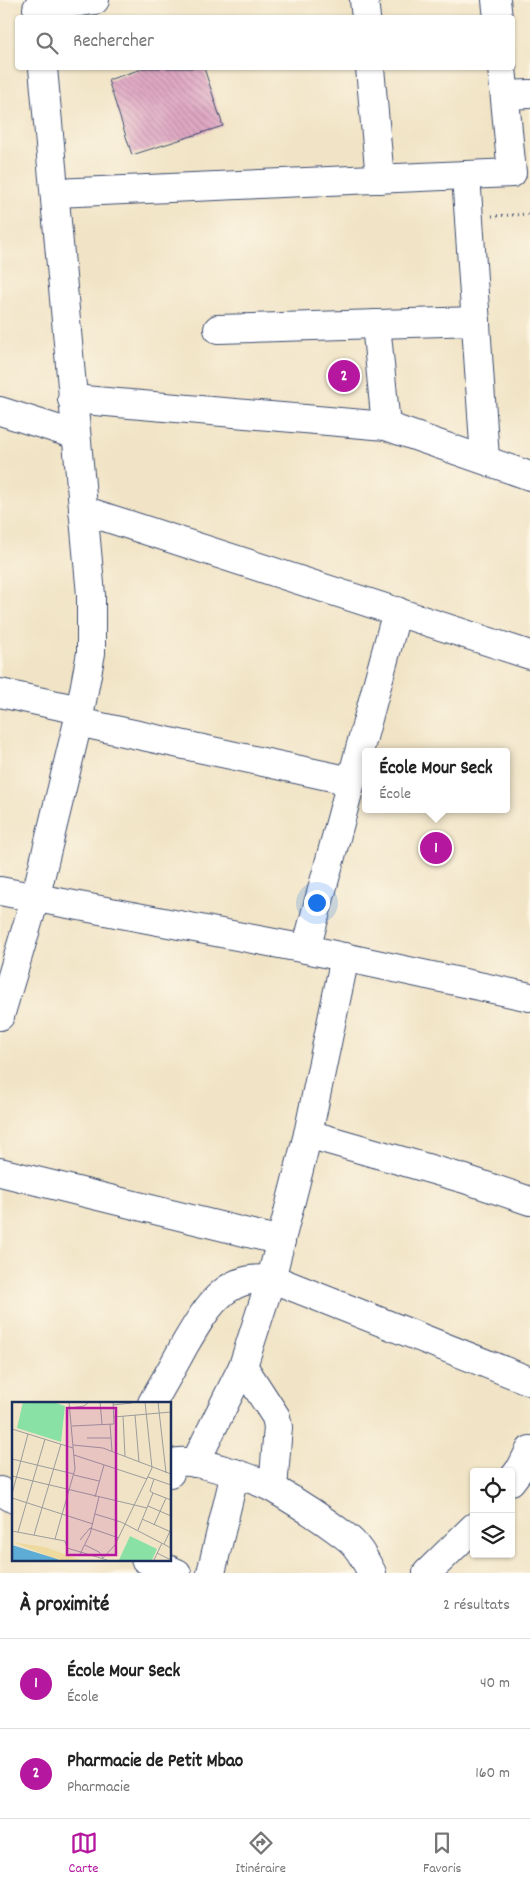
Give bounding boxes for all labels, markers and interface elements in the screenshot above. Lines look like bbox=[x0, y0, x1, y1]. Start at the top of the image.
search box bbox=[15, 15, 515, 70]
icon: search bbox=[33, 29, 61, 57]
text: Rechercher bbox=[73, 29, 154, 56]
pin: 2 bbox=[328, 357, 360, 395]
popup bbox=[362, 748, 510, 813]
text: École Mour Seck bbox=[379, 756, 493, 783]
text: École bbox=[379, 783, 411, 806]
pin: 1 bbox=[420, 829, 452, 867]
your location bbox=[304, 890, 330, 916]
inset map bbox=[12, 1402, 171, 1560]
map controls bbox=[470, 1468, 515, 1558]
button: locate bbox=[470, 1468, 515, 1513]
button: layers bbox=[470, 1513, 515, 1558]
text: À proximité bbox=[20, 1591, 109, 1621]
text: 2 résultats bbox=[443, 1594, 510, 1617]
text: École Mour Seck bbox=[67, 1659, 180, 1686]
text: 1 bbox=[34, 1672, 38, 1695]
text: 40 m bbox=[480, 1672, 510, 1695]
text: École bbox=[67, 1686, 99, 1709]
text: Pharmacie de Petit Mbao bbox=[67, 1749, 243, 1776]
text: 2 bbox=[33, 1762, 40, 1785]
text: 160 m bbox=[475, 1762, 510, 1785]
text: Pharmacie bbox=[67, 1776, 130, 1799]
tab: Carte bbox=[69, 1829, 99, 1879]
tab: Itinéraire bbox=[236, 1829, 286, 1879]
tab: Favoris bbox=[423, 1829, 461, 1879]

